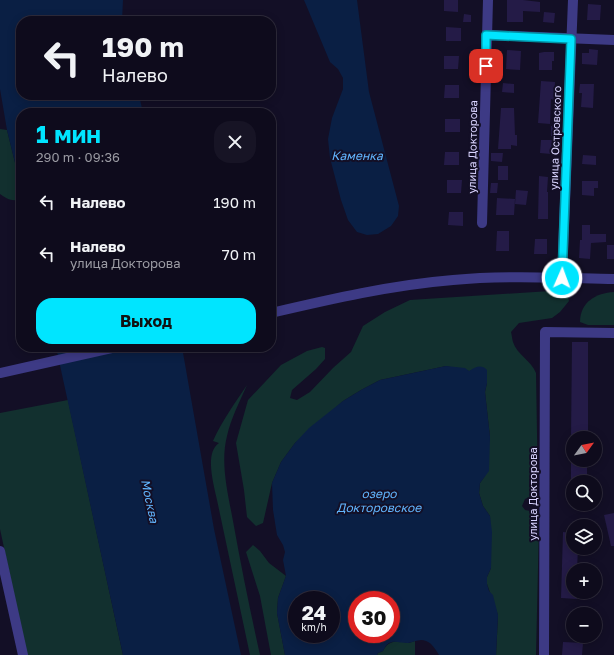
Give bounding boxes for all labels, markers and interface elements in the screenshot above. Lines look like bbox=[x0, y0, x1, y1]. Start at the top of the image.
text: 190 m bbox=[102, 30, 184, 63]
icon: left bbox=[36, 32, 88, 84]
pin bbox=[469, 49, 503, 83]
icon: arrive bbox=[475, 55, 497, 77]
text: Налево bbox=[102, 64, 168, 86]
street label: улица Островского bbox=[547, 85, 563, 190]
street label: улица Докторова bbox=[465, 100, 479, 194]
text: 1 мин bbox=[36, 119, 101, 148]
button: close bbox=[214, 121, 256, 163]
water label: Каменка bbox=[331, 148, 384, 163]
text: 290 m · 09:36 bbox=[36, 149, 120, 165]
icon: left bbox=[36, 191, 58, 213]
text: Налево bbox=[70, 193, 126, 211]
text: 190 m bbox=[213, 193, 256, 211]
text: Налево bbox=[70, 237, 126, 255]
icon: left bbox=[36, 243, 58, 265]
text: 70 m bbox=[222, 245, 256, 263]
text: улица Докторова bbox=[70, 255, 181, 271]
position arrow bbox=[541, 257, 583, 299]
button: Выход bbox=[36, 298, 256, 344]
north arrow bbox=[566, 431, 602, 467]
map controls bbox=[566, 431, 602, 643]
street label: улица Докторова bbox=[526, 447, 539, 541]
button: search bbox=[566, 475, 602, 511]
water label: Москва bbox=[138, 478, 162, 526]
water label: озеро Докторовское bbox=[336, 486, 422, 515]
button: layers bbox=[566, 519, 602, 555]
button: + bbox=[566, 563, 602, 599]
speed limit sign: 30 bbox=[348, 591, 400, 643]
text: 24 bbox=[302, 600, 326, 624]
button: − bbox=[566, 607, 602, 643]
text: km/h bbox=[301, 621, 327, 633]

